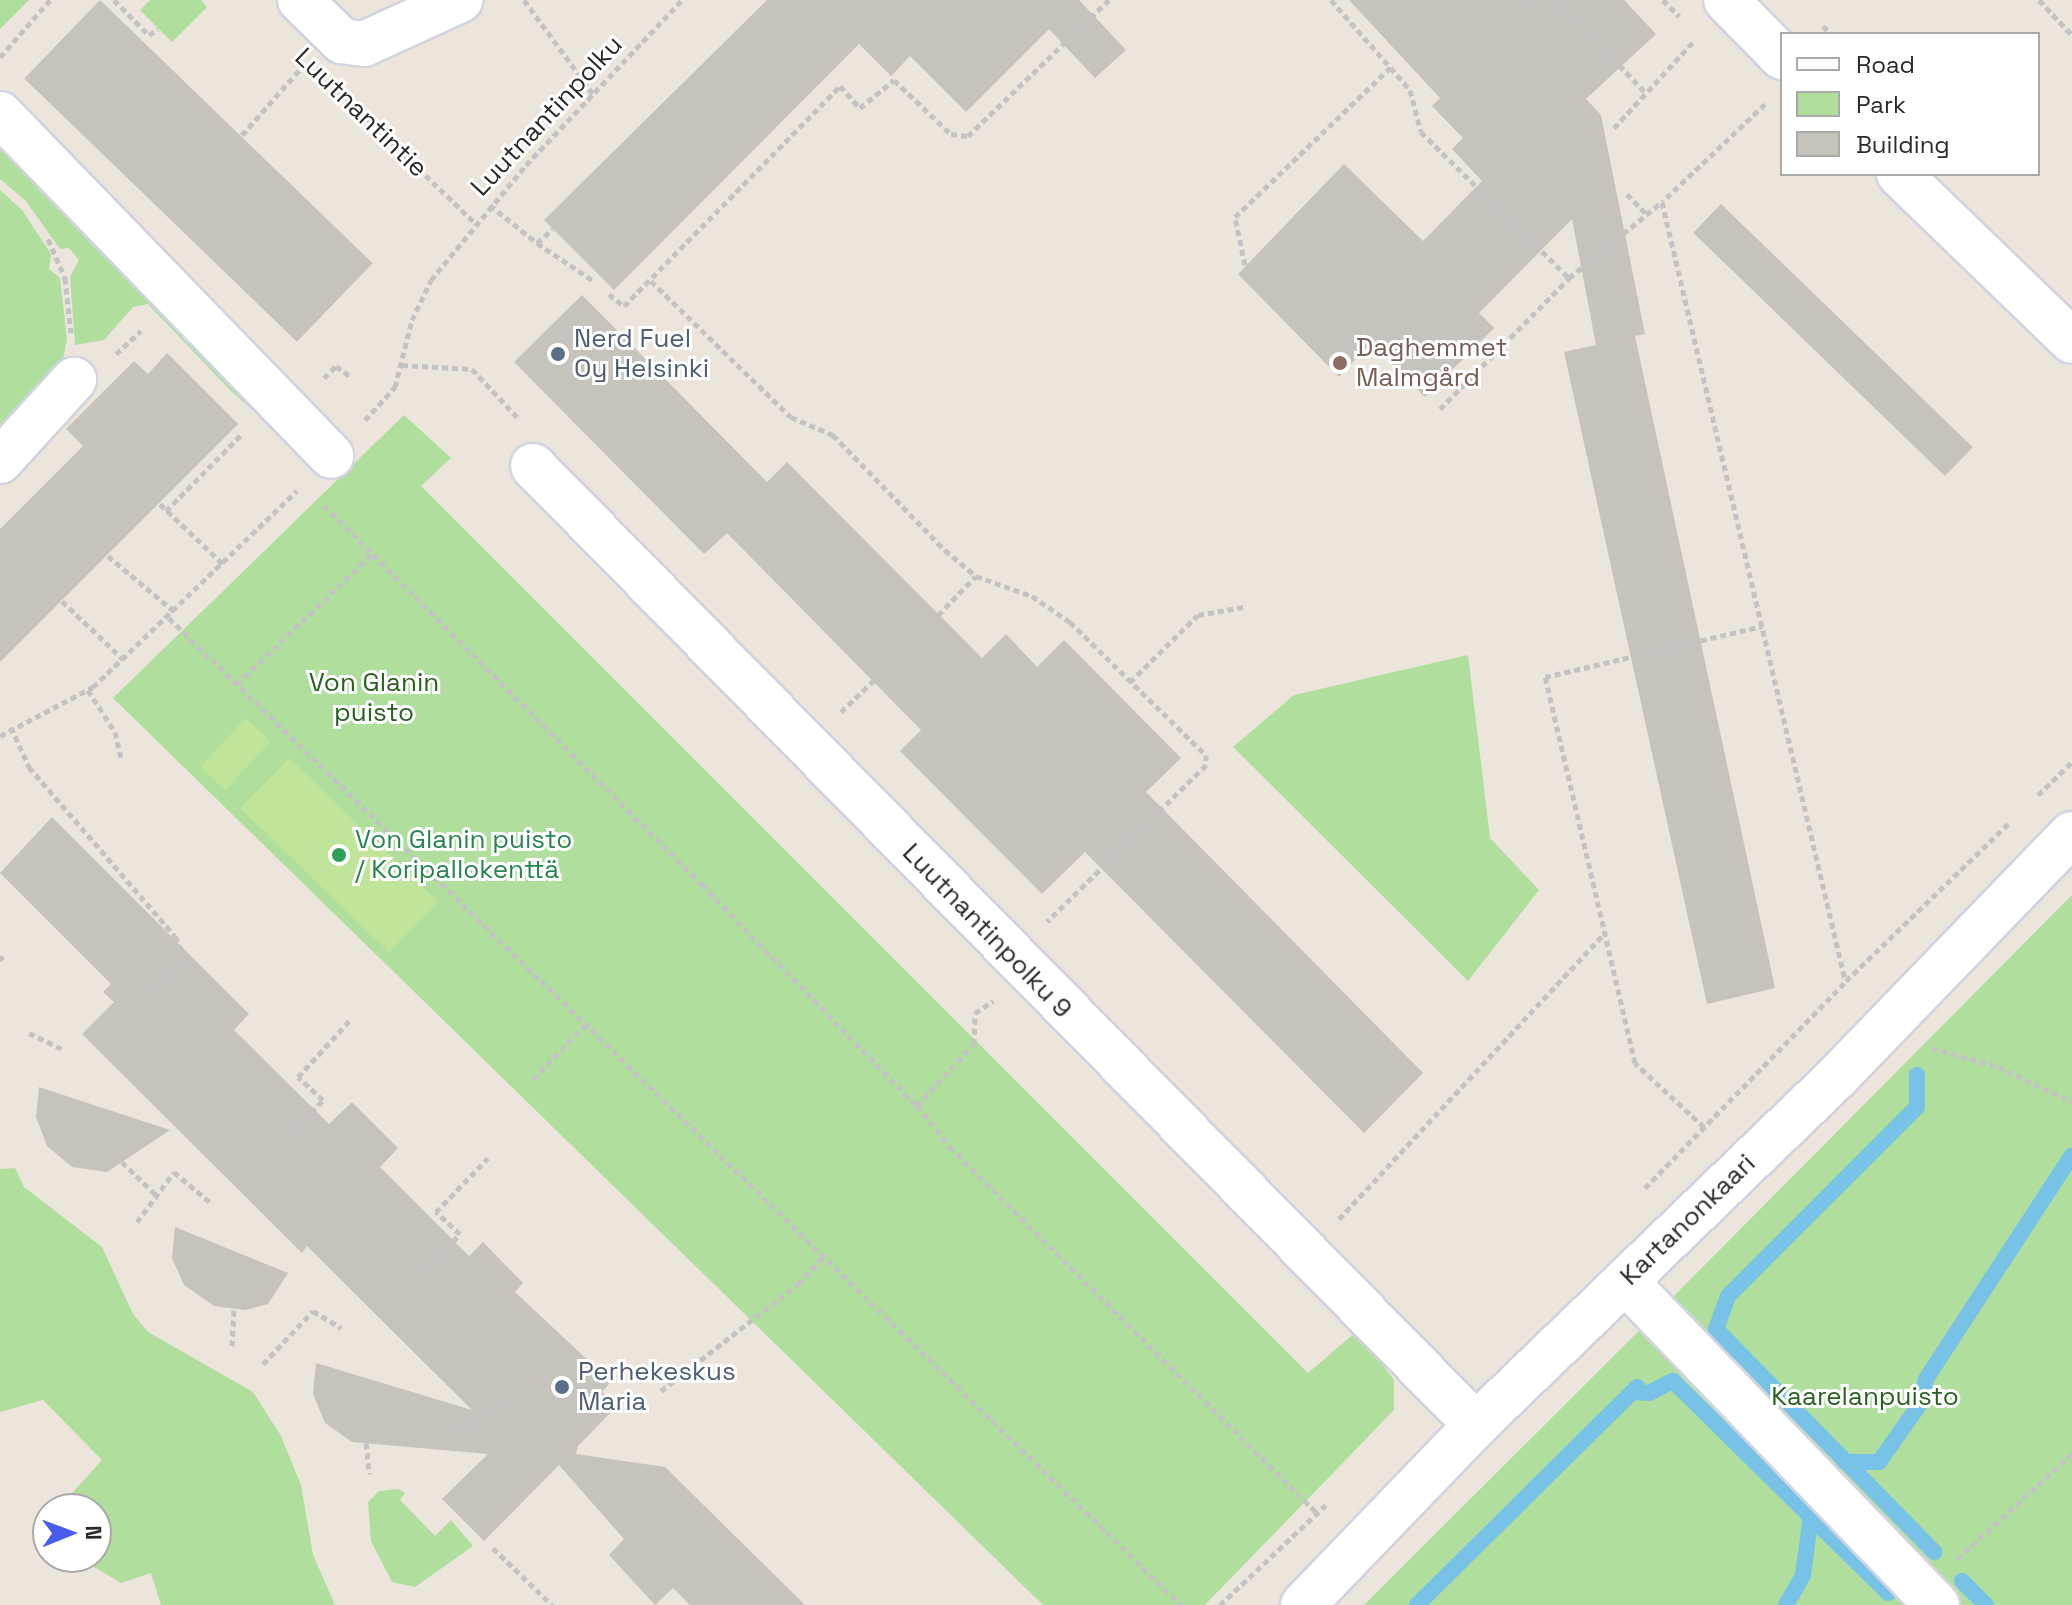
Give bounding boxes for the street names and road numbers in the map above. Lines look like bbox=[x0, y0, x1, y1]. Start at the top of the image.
street label: Luutnantinpolku bbox=[465, 29, 629, 203]
street label: Luutnantintie bbox=[288, 42, 434, 184]
street label: Luutnantinpolku 9 bbox=[896, 837, 1078, 1025]
street label: Kartanonkaari bbox=[1614, 1148, 1762, 1292]

